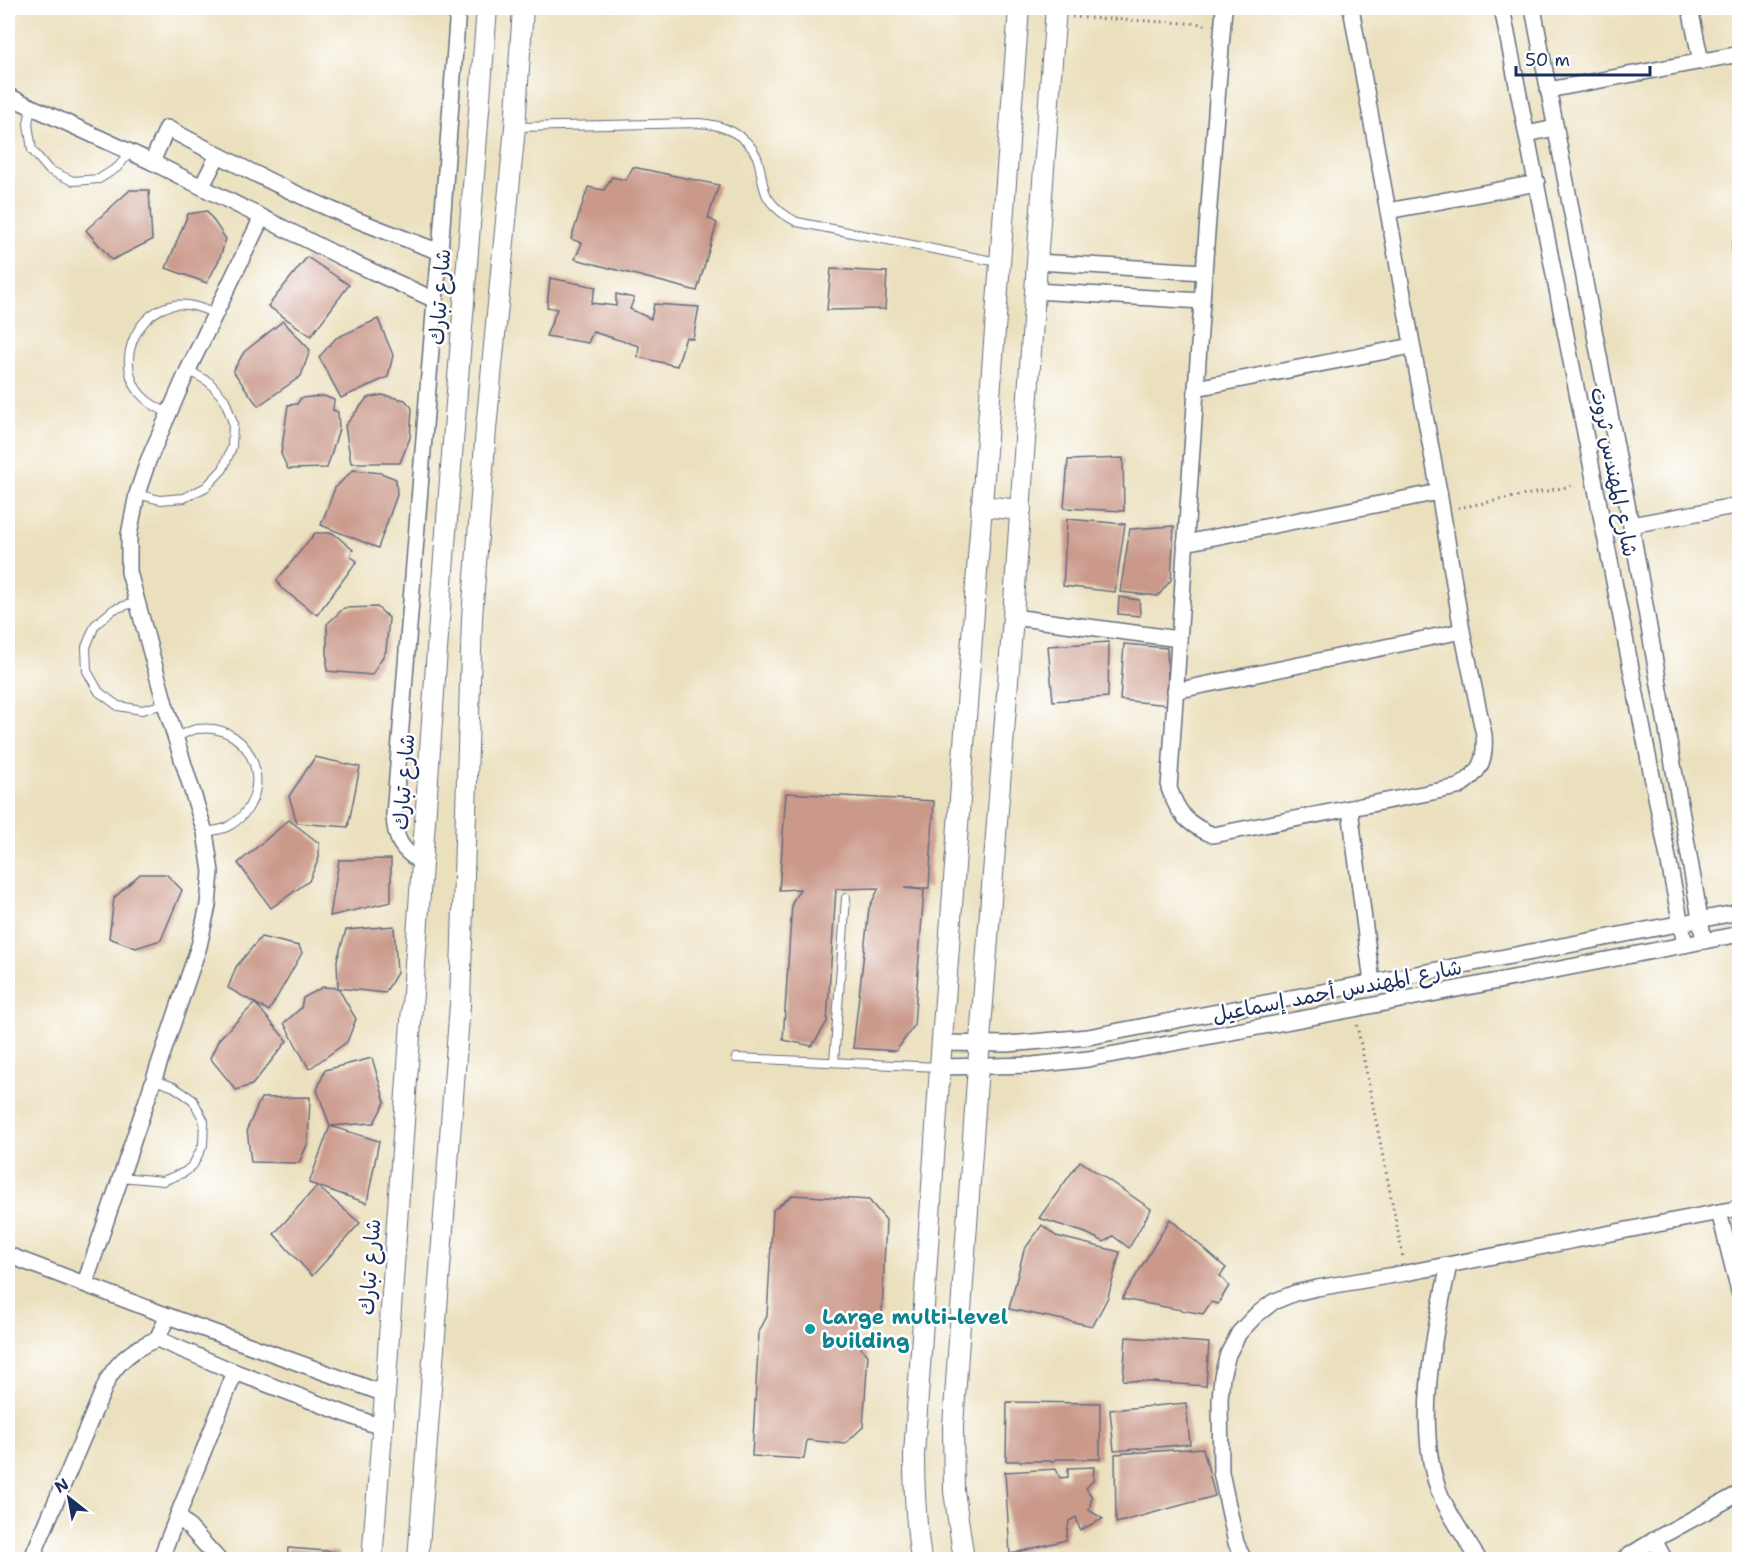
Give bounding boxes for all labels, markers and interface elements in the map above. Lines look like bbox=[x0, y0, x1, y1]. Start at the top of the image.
scale bar bbox=[1516, 39, 1650, 77]
text: 50 m bbox=[1525, 48, 1570, 72]
street label: شارع تبارك bbox=[423, 248, 458, 346]
street label: شارع المهندس ثروت bbox=[1583, 385, 1644, 560]
street label: شارع تبارك bbox=[387, 733, 422, 831]
street label: شارع المهندس أحمد إسماعيل bbox=[1210, 953, 1465, 1030]
street label: شارع تبارك bbox=[353, 1218, 388, 1316]
place label: Large multi-level building bbox=[822, 1303, 1008, 1355]
marker: Large multi-level building bbox=[803, 1322, 817, 1336]
north arrow bbox=[39, 1468, 99, 1528]
text: N bbox=[51, 1473, 72, 1498]

